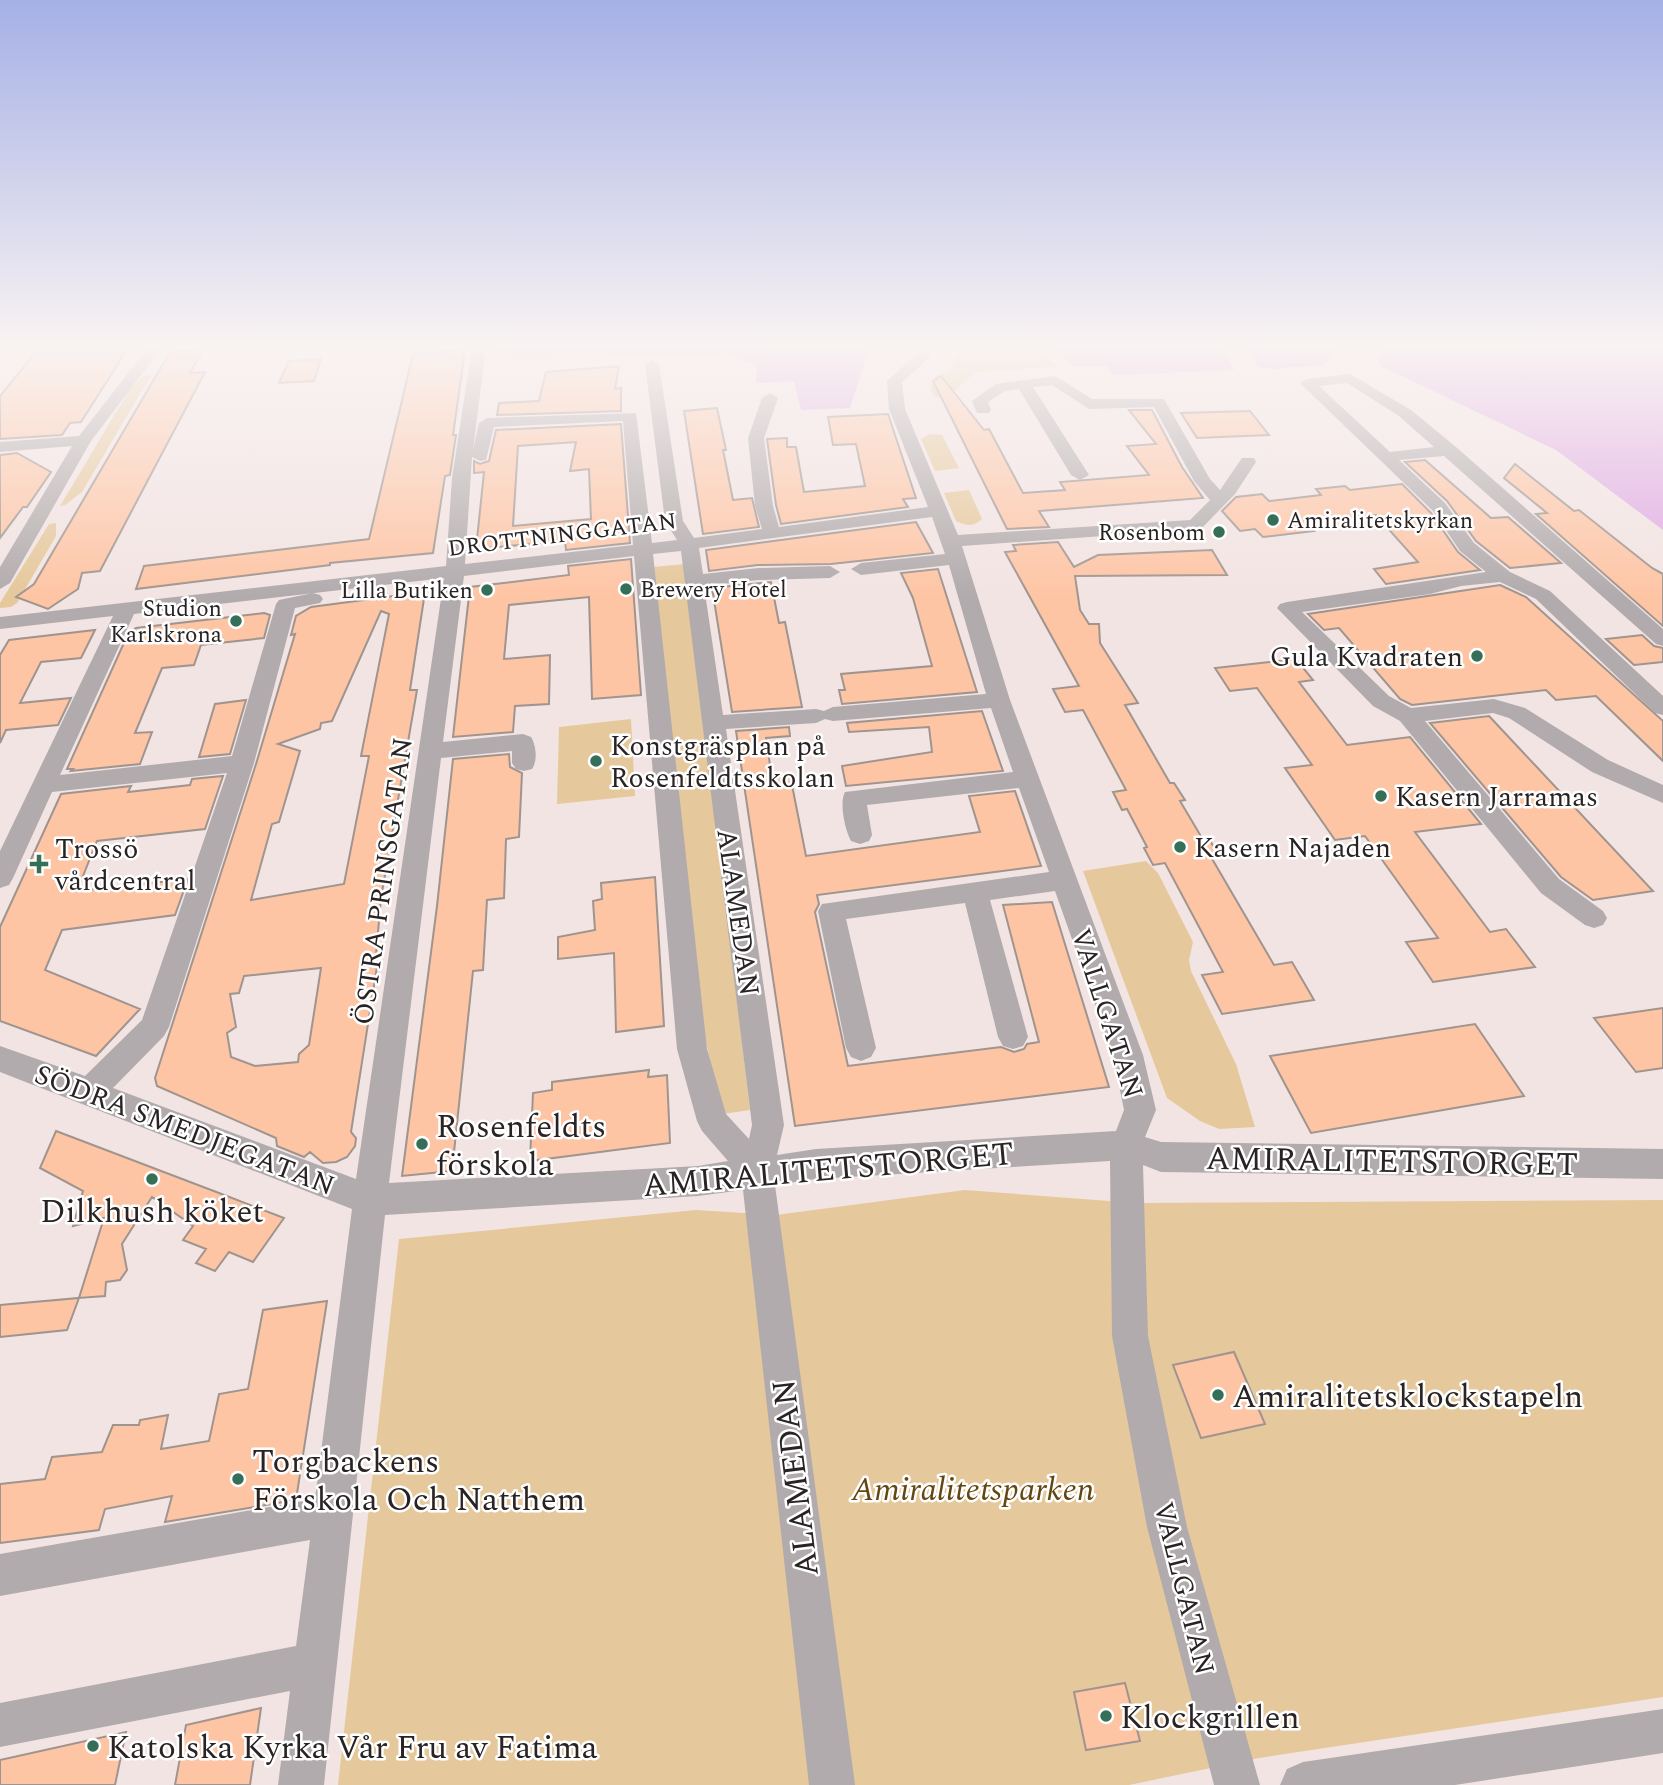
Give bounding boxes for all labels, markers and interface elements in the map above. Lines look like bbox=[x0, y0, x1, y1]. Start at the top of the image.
street label: DROTTNINGGATAN bbox=[446, 504, 679, 567]
place label: Amiralitetskyrkan bbox=[1287, 504, 1473, 539]
marker: Amiralitetskyrkan bbox=[1265, 512, 1281, 528]
place label: Rosenbom bbox=[1098, 516, 1205, 551]
marker: Rosenbom bbox=[1211, 524, 1227, 540]
place label: Brewery Hotel bbox=[640, 573, 787, 608]
place label: Lilla Butiken bbox=[340, 574, 473, 609]
marker: Brewery Hotel bbox=[618, 581, 634, 597]
marker: Lilla Butiken bbox=[479, 582, 495, 598]
place label: Studion Karlskrona bbox=[110, 592, 222, 653]
marker: Studion Karlskrona bbox=[228, 613, 244, 629]
place label: Gula Kvadraten bbox=[1270, 636, 1463, 679]
marker: Gula Kvadraten bbox=[1469, 648, 1485, 664]
place label: Konstgräsplan på Rosenfeldtsskolan bbox=[610, 725, 835, 800]
street label: ÖSTRA PRINSGATAN bbox=[342, 735, 425, 1028]
marker: Konstgräsplan på Rosenfeldtsskolan bbox=[588, 753, 604, 769]
place label: Kasern Jarramas bbox=[1395, 776, 1598, 819]
marker: Kasern Jarramas bbox=[1373, 788, 1389, 804]
street label: ALAMEDAN bbox=[704, 826, 771, 999]
place label: Kasern Najaden bbox=[1194, 827, 1391, 870]
place label: Trossö vårdcentral bbox=[54, 828, 196, 903]
marker: Kasern Najaden bbox=[1172, 839, 1188, 855]
marker: Trossö vårdcentral bbox=[29, 854, 49, 874]
street label: VALLGATAN bbox=[1059, 923, 1154, 1104]
street label: SÖDRA SMEDJEGATAN bbox=[28, 1053, 341, 1208]
place label: Rosenfeldts förskola bbox=[436, 1102, 606, 1190]
street label: AMIRALITETSTORGET bbox=[640, 1129, 1016, 1211]
street label: AMIRALITETSTORGET bbox=[1205, 1134, 1579, 1190]
marker: Rosenfeldts förskola bbox=[414, 1136, 430, 1152]
marker: Dilkhush köket bbox=[144, 1171, 160, 1187]
place label: Dilkhush köket bbox=[40, 1187, 264, 1237]
place label: Amiralitetsklockstapeln bbox=[1232, 1372, 1583, 1422]
street label: ALAMEDAN bbox=[759, 1376, 833, 1579]
marker: Amiralitetsklockstapeln bbox=[1210, 1387, 1226, 1403]
place label: Torgbackens Förskola Och Natthem bbox=[252, 1437, 585, 1525]
park label: Amiralitetsparken bbox=[851, 1465, 1094, 1515]
marker: Torgbackens Förskola Och Natthem bbox=[230, 1471, 246, 1487]
street label: VALLGATAN bbox=[1141, 1497, 1226, 1679]
place label: Klockgrillen bbox=[1120, 1693, 1300, 1743]
marker: Klockgrillen bbox=[1098, 1708, 1114, 1724]
place label: Katolska Kyrka Vår Fru av Fatima bbox=[107, 1723, 598, 1773]
marker: Katolska Kyrka Vår Fru av Fatima bbox=[85, 1738, 101, 1754]

